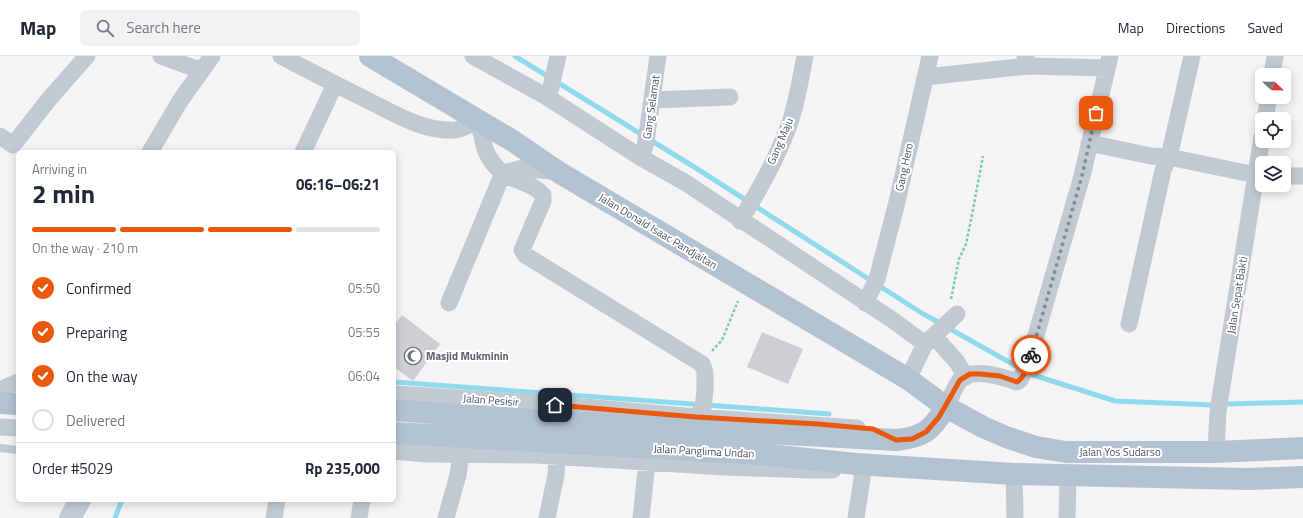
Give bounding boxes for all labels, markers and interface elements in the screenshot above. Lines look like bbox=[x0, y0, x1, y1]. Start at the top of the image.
search box bbox=[80, 10, 360, 46]
text: Map bbox=[20, 13, 56, 42]
text: Search here bbox=[126, 16, 201, 39]
icon: search bbox=[94, 17, 116, 39]
text: Map bbox=[1118, 17, 1144, 38]
text: Directions bbox=[1166, 17, 1225, 38]
text: Saved bbox=[1247, 17, 1283, 38]
north arrow bbox=[1255, 68, 1291, 104]
map controls bbox=[1255, 68, 1291, 192]
street label: Gang Selamat bbox=[639, 74, 663, 140]
pin bbox=[1079, 96, 1113, 130]
icon: bag bbox=[1085, 102, 1107, 124]
button: locate bbox=[1255, 112, 1291, 148]
street label: Gang Maju bbox=[763, 115, 797, 167]
street label: Gang Hero bbox=[891, 141, 917, 192]
button: layers bbox=[1255, 156, 1291, 192]
text: Arriving in bbox=[32, 159, 87, 179]
text: 06:16–06:21 bbox=[296, 173, 380, 196]
text: 2 min bbox=[32, 174, 95, 213]
street label: Jalan Donald Isaac Pandjaitan bbox=[596, 189, 720, 273]
text: On the way · 210 m bbox=[32, 238, 138, 258]
street label: Jalan Sepat Bakti bbox=[1223, 255, 1251, 335]
icon: check bbox=[32, 277, 54, 299]
text: Confirmed bbox=[66, 277, 131, 300]
text: 05:50 bbox=[348, 278, 380, 298]
icon: check bbox=[32, 321, 54, 343]
text: Preparing bbox=[66, 321, 127, 344]
text: 05:55 bbox=[348, 322, 380, 342]
courier bbox=[1011, 335, 1051, 375]
icon: bike bbox=[1020, 344, 1042, 366]
mosque icon: Masjid Mukminin bbox=[403, 346, 423, 366]
place label: Masjid Mukminin bbox=[426, 348, 509, 364]
icon: check bbox=[32, 365, 54, 387]
text: On the way bbox=[66, 365, 138, 388]
text: 06:04 bbox=[348, 366, 380, 386]
pin bbox=[538, 388, 572, 422]
street label: Jalan Pesisir bbox=[463, 390, 520, 410]
icon: home bbox=[544, 394, 566, 416]
text: Delivered bbox=[66, 409, 125, 432]
street label: Jalan Panglima Undan bbox=[653, 440, 755, 462]
street label: Jalan Yos Sudarso bbox=[1079, 444, 1161, 460]
text: Order #5029 bbox=[32, 457, 113, 480]
text: Rp 235,000 bbox=[305, 457, 380, 480]

